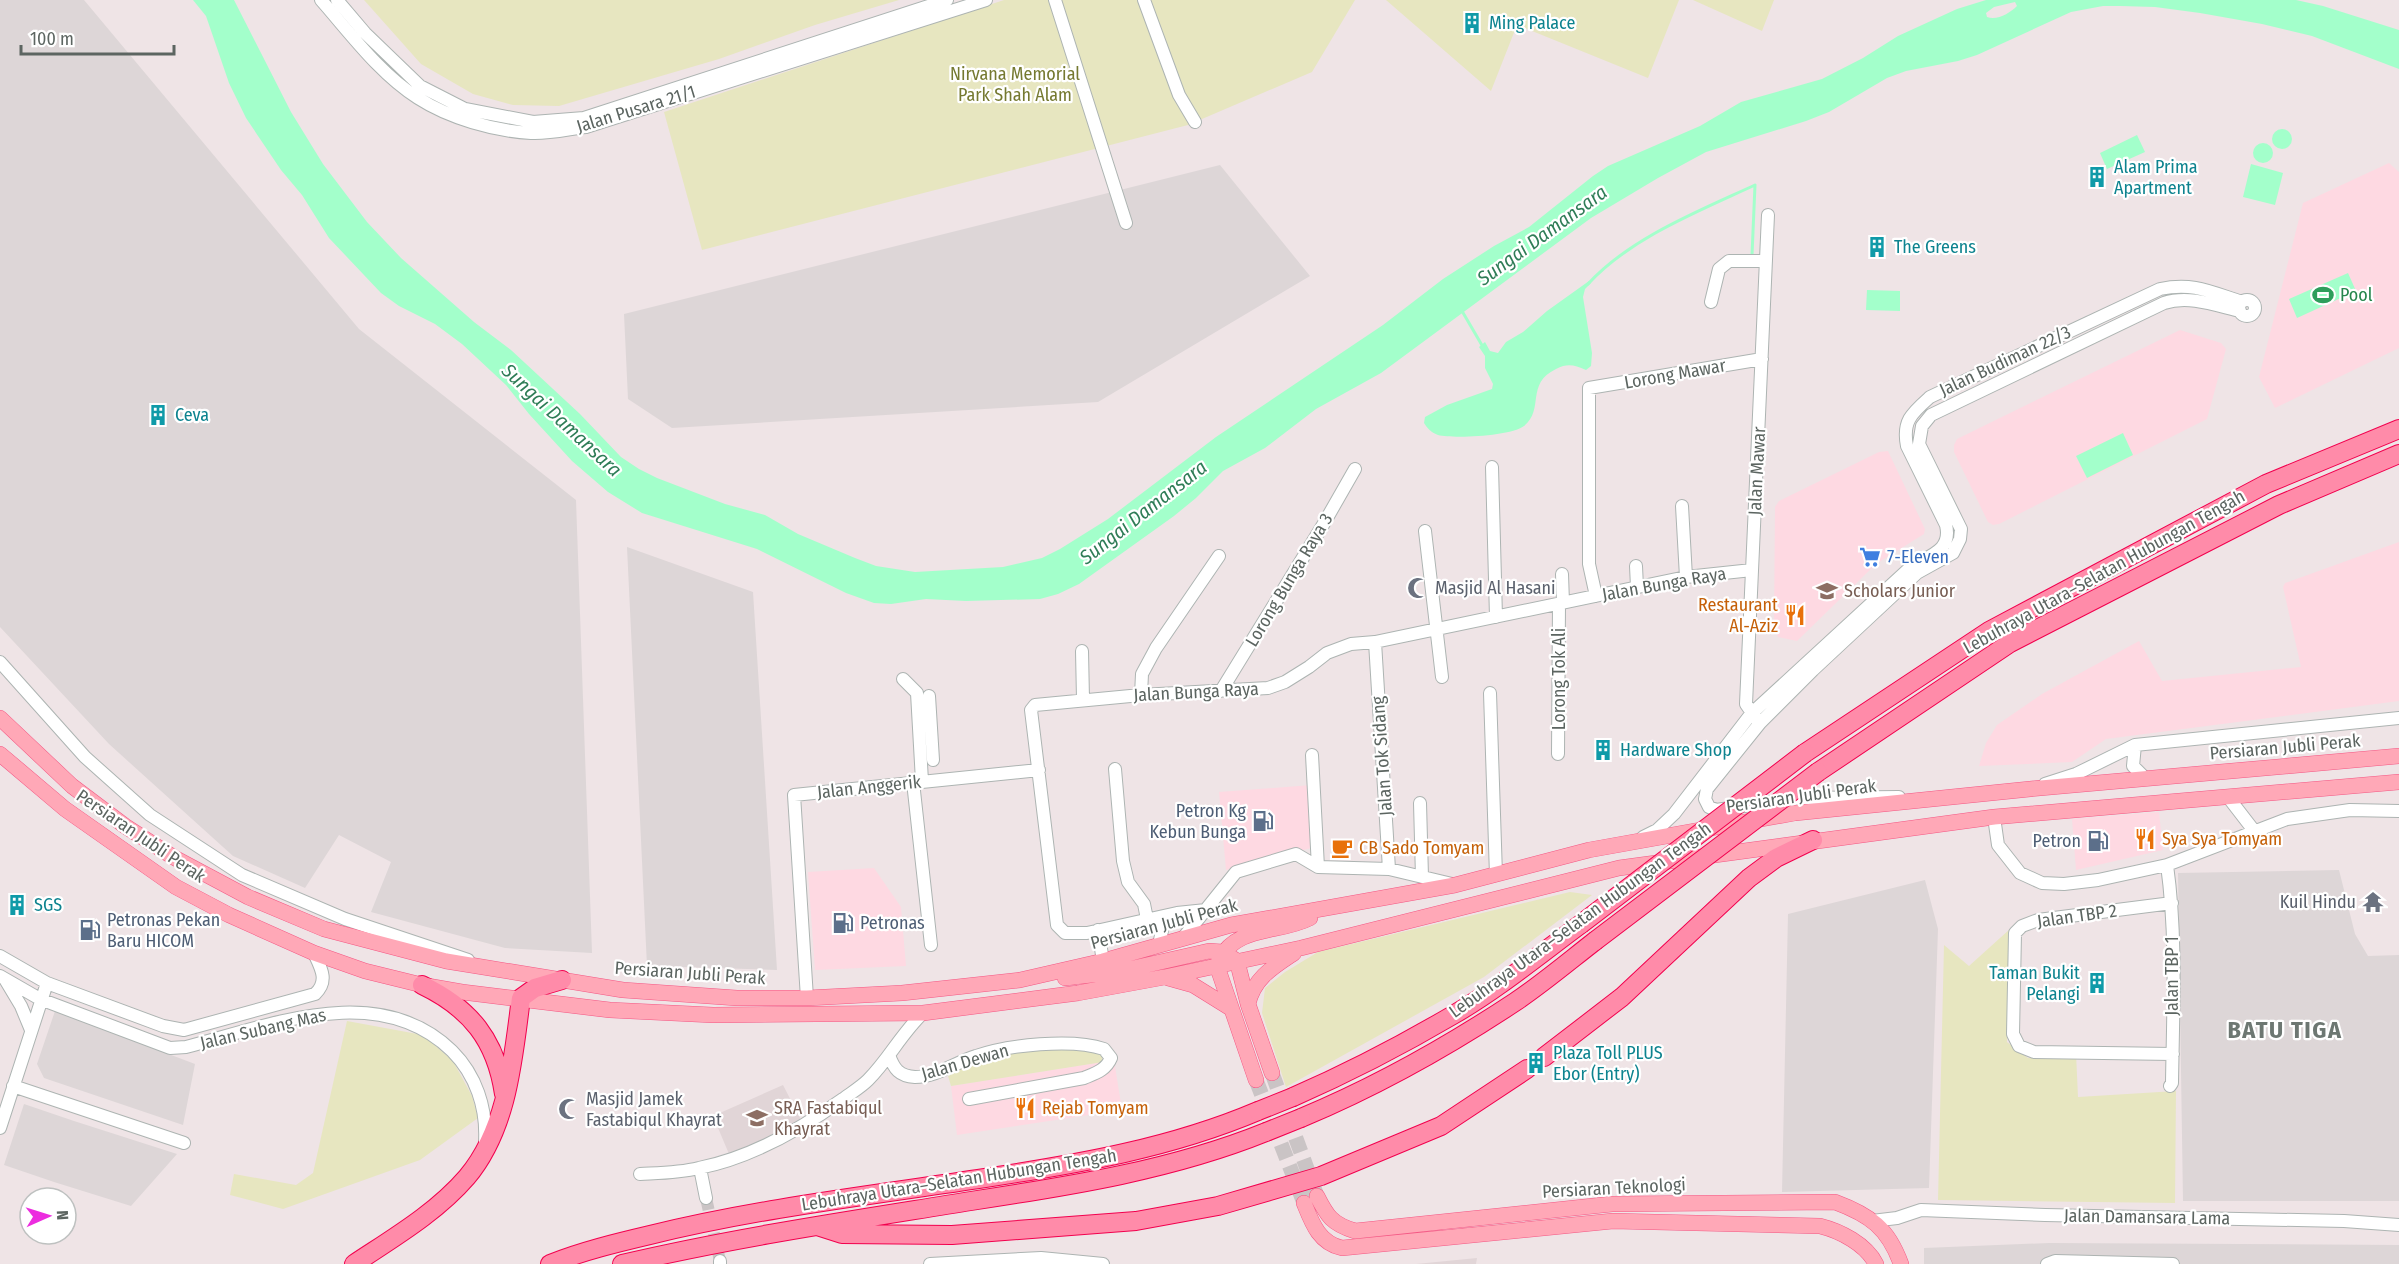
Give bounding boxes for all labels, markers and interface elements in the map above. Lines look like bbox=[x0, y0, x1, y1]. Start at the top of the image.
building icon: Ming Palace bbox=[1460, 11, 1484, 35]
place label: Ming Palace bbox=[1489, 12, 1575, 34]
scale bar bbox=[21, 18, 174, 56]
text: 100 m bbox=[30, 28, 74, 50]
park label: Nirvana Memorial Park Shah Alam bbox=[950, 63, 1080, 106]
street label: Jalan Pusara 21/1 bbox=[574, 80, 698, 138]
place label: Alam Prima Apartment bbox=[2114, 156, 2198, 199]
building icon: Alam Prima Apartment bbox=[2085, 165, 2109, 189]
water label: Sungai Damansara bbox=[1472, 180, 1612, 291]
building icon: The Greens bbox=[1865, 235, 1889, 259]
place label: The Greens bbox=[1894, 236, 1976, 258]
sports icon: Pool bbox=[2311, 283, 2335, 307]
place label: Pool bbox=[2340, 284, 2373, 306]
street label: Jalan Budiman 22/3 bbox=[1936, 321, 2074, 401]
street label: Lorong Mawar bbox=[1623, 354, 1728, 394]
water label: Sungai Damansara bbox=[496, 358, 627, 482]
building icon: Ceva bbox=[146, 403, 170, 427]
place label: Ceva bbox=[175, 404, 209, 426]
street label: Jalan Mawar bbox=[1744, 425, 1770, 516]
water label: Sungai Damansara bbox=[1074, 455, 1211, 570]
street label: Lebuhraya Utara–Selatan Hubungan Tengah bbox=[1959, 485, 2249, 659]
street label: Lorong Bunga Raya 3 bbox=[1241, 509, 1337, 651]
supermarket icon: 7-Eleven bbox=[1858, 545, 1882, 569]
place label: 7-Eleven bbox=[1887, 546, 1949, 568]
street label: Jalan Bunga Raya bbox=[1600, 562, 1728, 606]
mosque icon: Masjid Al Hasani bbox=[1406, 576, 1430, 600]
place label: Masjid Al Hasani bbox=[1435, 577, 1556, 599]
school or university icon: Scholars Junior bbox=[1815, 579, 1839, 603]
place label: Scholars Junior bbox=[1844, 580, 1956, 602]
place label: Restaurant Al-Aziz bbox=[1698, 594, 1778, 637]
restaurant icon: Restaurant Al-Aziz bbox=[1783, 603, 1807, 627]
street label: Lorong Tok Ali bbox=[1548, 628, 1570, 730]
street label: Jalan Bunga Raya bbox=[1133, 678, 1259, 706]
street label: Jalan Tok Sidang bbox=[1367, 695, 1397, 817]
street label: Persiaran Jubli Perak bbox=[2209, 729, 2362, 765]
building icon: Hardware Shop bbox=[1591, 738, 1615, 762]
place label: Hardware Shop bbox=[1620, 739, 1732, 761]
street label: Jalan Anggerik bbox=[816, 771, 923, 803]
street label: Persiaran Jubli Perak bbox=[1725, 774, 1878, 817]
street label: Persiaran Jubli Perak bbox=[72, 785, 210, 888]
place label: Petron Kg Kebun Bunga bbox=[1149, 800, 1247, 843]
fuel station icon: Petron Kg Kebun Bunga bbox=[1251, 809, 1275, 833]
street label: Lebuhraya Utara–Selatan Hubungan Tengah bbox=[1445, 817, 1715, 1023]
restaurant icon: Sya Sya Tomyam bbox=[2133, 827, 2157, 851]
place label: Sya Sya Tomyam bbox=[2162, 828, 2282, 850]
fuel station icon: Petron bbox=[2086, 829, 2110, 853]
place label: Petron bbox=[2033, 830, 2081, 852]
cafe icon: CB Sado Tomyam bbox=[1330, 836, 1354, 860]
place label: CB Sado Tomyam bbox=[1359, 837, 1484, 859]
temple icon: Kuil Hindu bbox=[2361, 890, 2385, 914]
place label: Kuil Hindu bbox=[2280, 891, 2356, 913]
building icon: SGS bbox=[5, 893, 29, 917]
place label: SGS bbox=[34, 894, 62, 916]
street label: Persiaran Jubli Perak bbox=[1088, 894, 1240, 954]
street label: Jalan TBP 2 bbox=[2036, 899, 2118, 932]
place label: Petronas Pekan Baru HICOM bbox=[107, 909, 220, 952]
fuel station icon: Petronas bbox=[831, 911, 855, 935]
place label: Petronas bbox=[860, 912, 925, 934]
fuel station icon: Petronas Pekan Baru HICOM bbox=[78, 918, 102, 942]
street label: Jalan TBP 1 bbox=[2161, 936, 2183, 1016]
street label: Persiaran Jubli Perak bbox=[614, 957, 767, 989]
place label: Taman Bukit Pelangi bbox=[1989, 962, 2080, 1005]
building icon: Taman Bukit Pelangi bbox=[2085, 971, 2109, 995]
street label: Jalan Subang Mas bbox=[198, 1004, 328, 1054]
district label: BATU TIGA bbox=[2228, 1016, 2342, 1044]
street label: Jalan Dewan bbox=[919, 1039, 1011, 1085]
place label: Plaza Toll PLUS Ebor (Entry) bbox=[1553, 1042, 1663, 1085]
building icon: Plaza Toll PLUS Ebor (Entry) bbox=[1524, 1051, 1548, 1075]
place label: Masjid Jamek Fastabiqul Khayrat bbox=[586, 1088, 722, 1131]
restaurant icon: Rejab Tomyam bbox=[1013, 1096, 1037, 1120]
mosque icon: Masjid Jamek Fastabiqul Khayrat bbox=[557, 1097, 581, 1121]
place label: SRA Fastabiqul Khayrat bbox=[774, 1097, 882, 1140]
place label: Rejab Tomyam bbox=[1042, 1097, 1149, 1119]
school or university icon: SRA Fastabiqul Khayrat bbox=[745, 1106, 769, 1130]
street label: Lebuhraya Utara–Selatan Hubungan Tengah bbox=[800, 1144, 1118, 1216]
street label: Persiaran Teknologi bbox=[1542, 1173, 1686, 1203]
north arrow bbox=[18, 1186, 78, 1246]
street label: Jalan Damansara Lama bbox=[2064, 1205, 2231, 1229]
text: N bbox=[53, 1210, 72, 1221]

